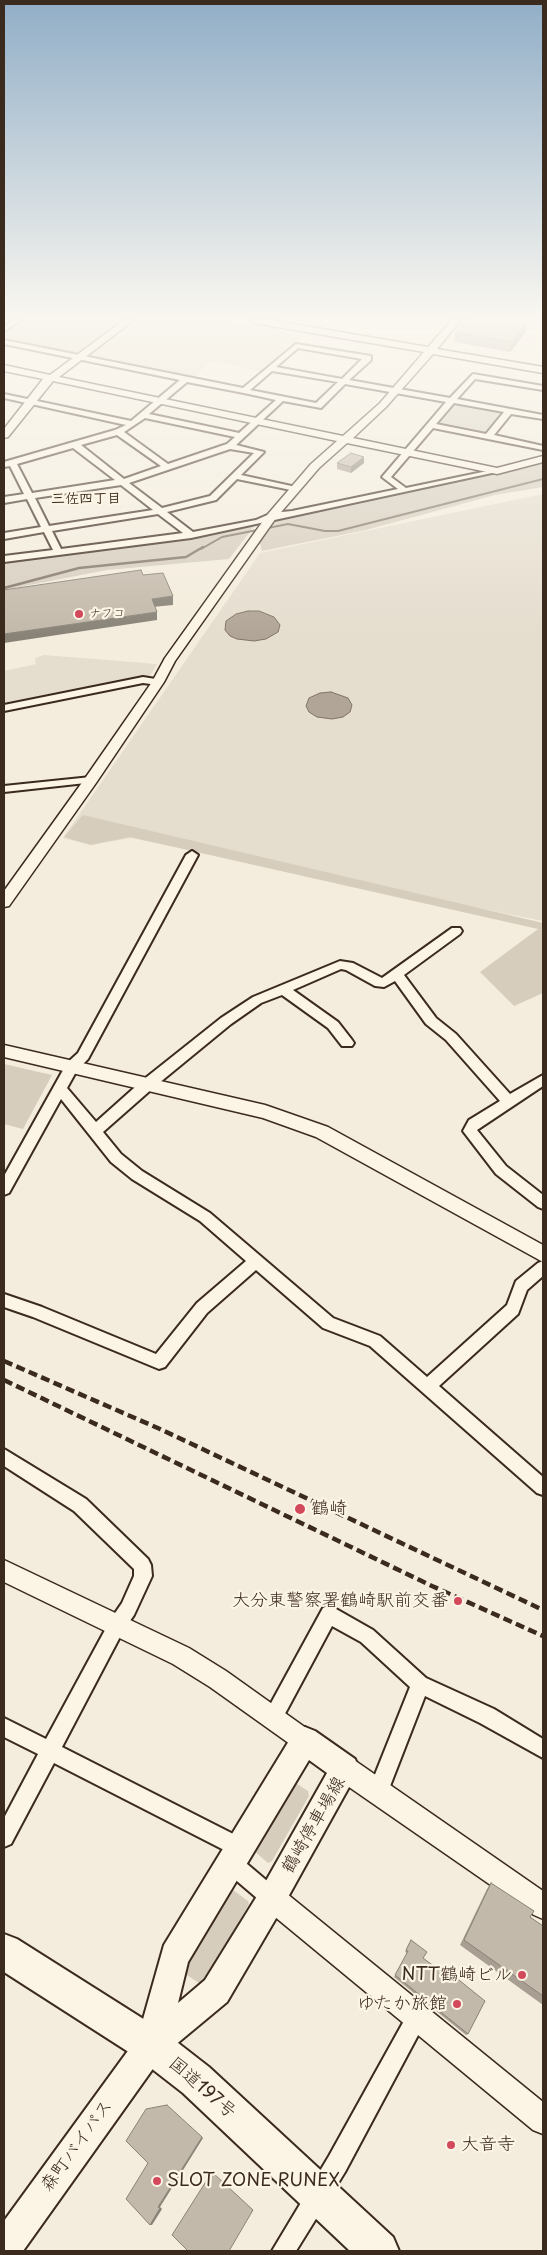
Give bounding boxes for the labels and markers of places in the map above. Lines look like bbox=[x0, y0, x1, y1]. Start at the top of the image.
place label: ナフコ bbox=[89, 607, 125, 621]
marker: ナフコ bbox=[73, 608, 85, 620]
place label: 鶴崎 bbox=[311, 1498, 347, 1520]
marker: 鶴崎 bbox=[293, 1502, 307, 1516]
place label: 大分東警察署鶴崎駅前交番 bbox=[232, 1590, 448, 1612]
marker: 大分東警察署鶴崎駅前交番 bbox=[452, 1595, 464, 1607]
place label: NTT鶴崎ビル bbox=[401, 1964, 512, 1986]
marker: NTT鶴崎ビル bbox=[516, 1969, 528, 1981]
place label: ゆたか旅館 bbox=[357, 1993, 447, 2015]
marker: ゆたか旅館 bbox=[451, 1998, 463, 2010]
place label: 大音寺 bbox=[461, 2134, 515, 2156]
marker: 大音寺 bbox=[445, 2139, 457, 2151]
place label: SLOT ZONE RUNEX bbox=[167, 2170, 340, 2192]
marker: SLOT ZONE RUNEX bbox=[151, 2175, 163, 2187]

